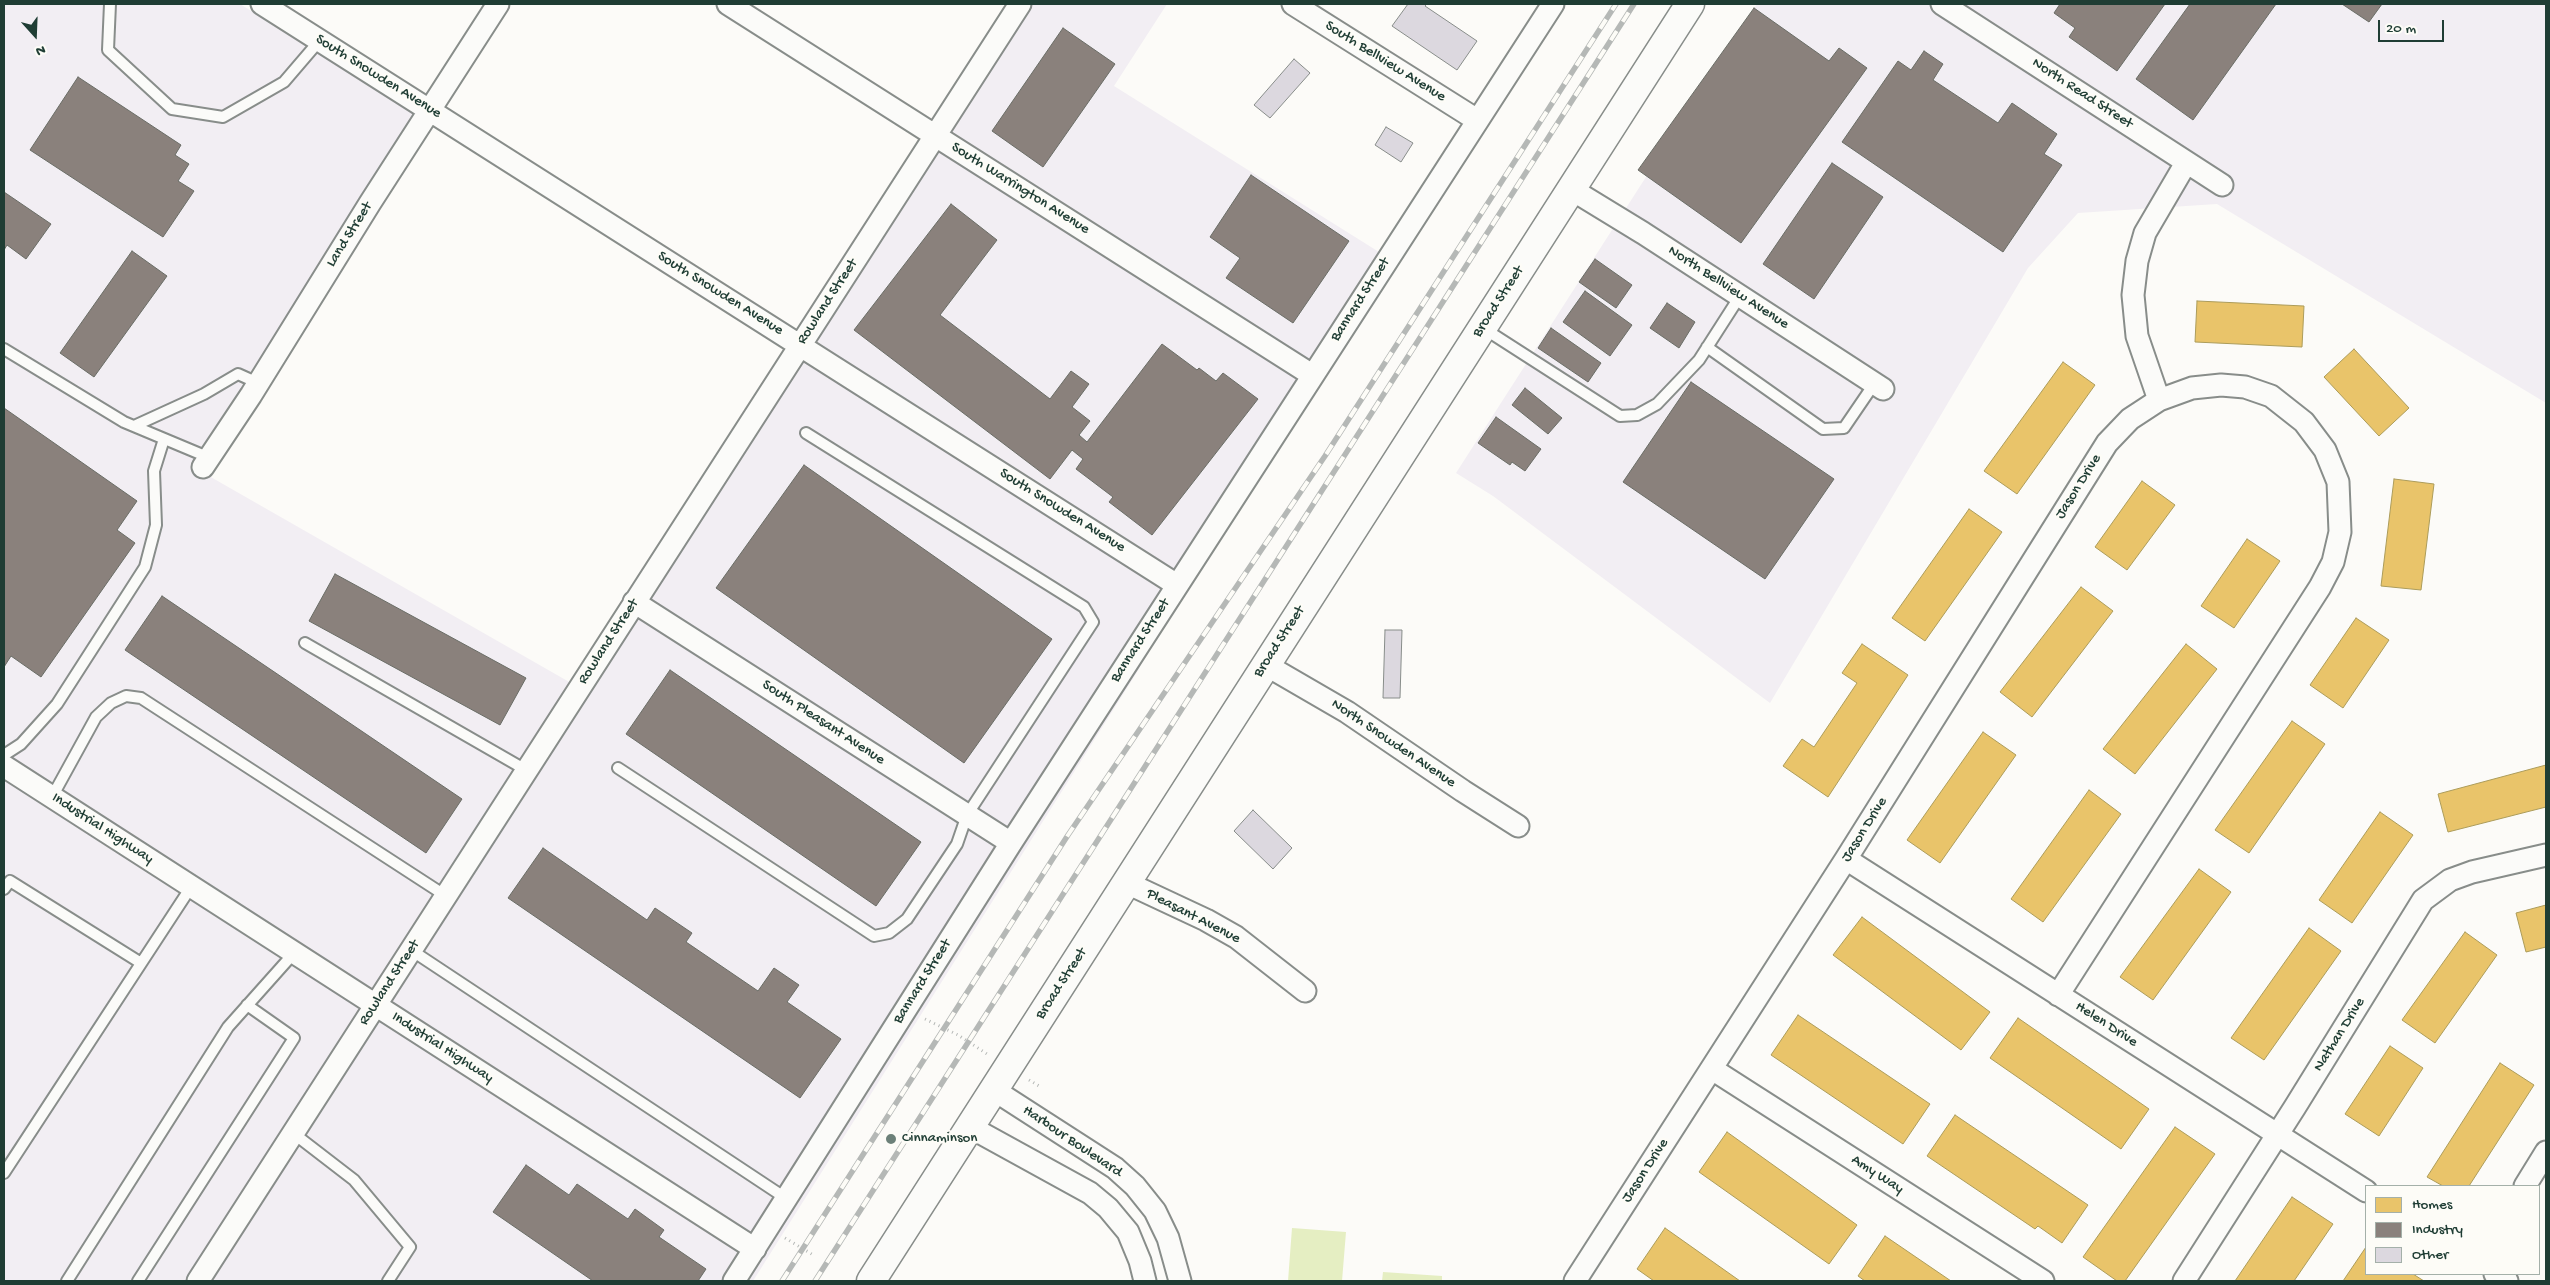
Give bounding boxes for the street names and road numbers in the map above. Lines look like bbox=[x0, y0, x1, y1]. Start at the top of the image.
street label: South Bellview Avenue bbox=[1321, 17, 1449, 107]
street label: South Snowden Avenue bbox=[312, 31, 444, 123]
street label: North Read Street bbox=[2028, 55, 2136, 133]
street label: South Warrington Avenue bbox=[947, 139, 1093, 239]
street label: Land Street bbox=[323, 199, 377, 271]
street label: North Bellview Avenue bbox=[1664, 242, 1792, 334]
street label: South Snowden Avenue bbox=[654, 248, 786, 340]
street label: Bannard Street bbox=[1327, 255, 1395, 345]
street label: Rowland Street bbox=[794, 256, 862, 348]
street label: Broad Street bbox=[1469, 263, 1529, 341]
street label: Jason Drive bbox=[2052, 451, 2106, 523]
street label: South Snowden Avenue bbox=[996, 465, 1128, 557]
street label: Rowland Street bbox=[575, 596, 643, 688]
street label: Bannard Street bbox=[1107, 596, 1175, 686]
street label: Broad Street bbox=[1250, 603, 1310, 681]
street label: South Pleasant Avenue bbox=[758, 677, 888, 769]
street label: North Snowden Avenue bbox=[1327, 696, 1459, 792]
street label: Industrial Highway bbox=[48, 789, 156, 869]
street label: Jason Drive bbox=[1838, 794, 1892, 866]
street label: Pleasant Avenue bbox=[1143, 886, 1243, 948]
street label: Bannard Street bbox=[890, 936, 956, 1028]
street label: Rowland Street bbox=[356, 937, 424, 1029]
street label: Broad Street bbox=[1032, 945, 1092, 1023]
street label: Nathan Drive bbox=[2310, 995, 2370, 1075]
street label: Helen Drive bbox=[2071, 998, 2141, 1052]
street label: Industrial Highway bbox=[388, 1008, 496, 1088]
street label: Harbour Boulevard bbox=[1019, 1102, 1125, 1182]
street label: Jason Drive bbox=[1619, 1136, 1673, 1206]
street label: Amy Way bbox=[1847, 1151, 1907, 1199]

